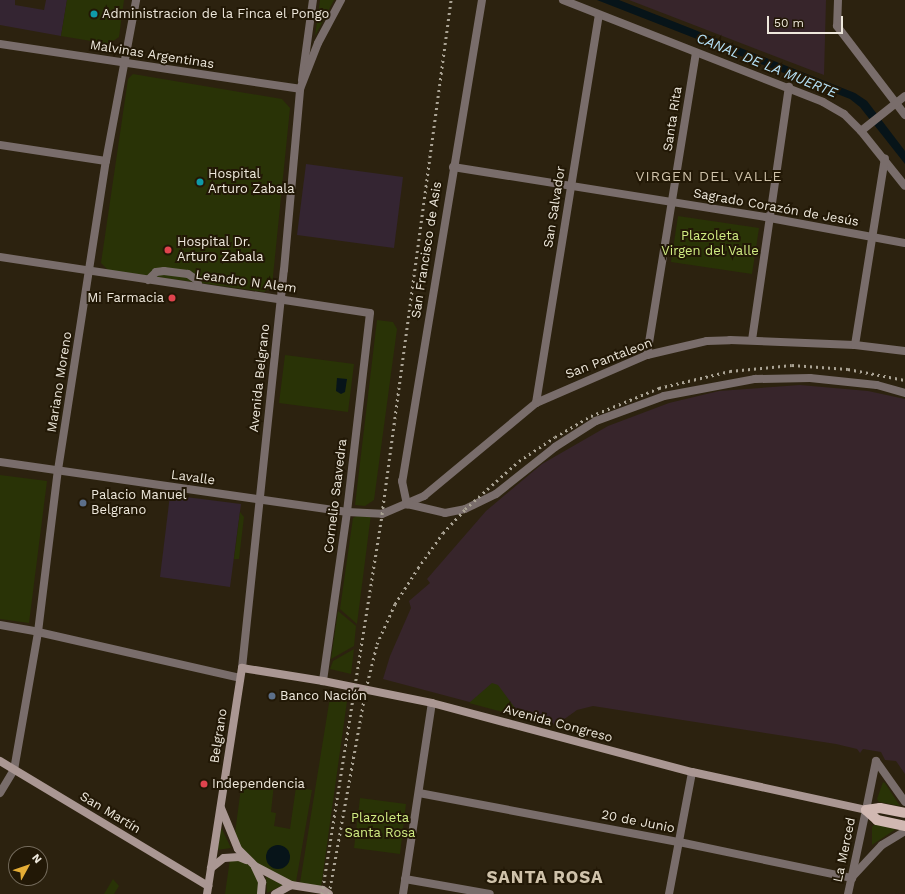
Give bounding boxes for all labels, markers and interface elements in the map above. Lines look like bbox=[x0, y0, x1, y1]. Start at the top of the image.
place label: Administracion de la Finca el Pongo bbox=[102, 6, 330, 22]
scale bar bbox=[769, 8, 845, 34]
marker: Administracion de la Finca el Pongo bbox=[89, 9, 99, 19]
text: 50 m bbox=[774, 16, 804, 30]
water label: CANAL DE LA MUERTE bbox=[694, 29, 840, 101]
street label: Malvinas Argentinas bbox=[89, 37, 215, 73]
street label: Santa Rita bbox=[660, 85, 686, 153]
street label: San Salvador bbox=[541, 165, 569, 249]
place label: Hospital Arturo Zabala bbox=[208, 167, 295, 198]
district label: VIRGEN DEL VALLE bbox=[635, 168, 783, 184]
marker: Hospital Arturo Zabala bbox=[195, 177, 205, 187]
street label: San Francisco de Asis bbox=[408, 180, 446, 320]
street label: Sagrado Corazón de Jesús bbox=[692, 186, 860, 230]
park label: Plazoleta Virgen del Valle bbox=[661, 229, 759, 260]
place label: Hospital Dr. Arturo Zabala bbox=[177, 235, 264, 266]
marker: Hospital Dr. Arturo Zabala bbox=[162, 244, 174, 256]
street label: Leandro N Alem bbox=[194, 267, 298, 297]
place label: Mi Farmacia bbox=[87, 290, 164, 306]
marker: Mi Farmacia bbox=[167, 293, 177, 303]
street label: Avenida Belgrano bbox=[247, 323, 273, 433]
street label: Mariano Moreno bbox=[44, 330, 76, 434]
street label: San Pantaleon bbox=[564, 335, 654, 383]
street label: Cornelio Saavedra bbox=[321, 438, 351, 554]
street label: Lavalle bbox=[170, 467, 216, 489]
place label: Palacio Manuel Belgrano bbox=[91, 488, 187, 519]
marker: Palacio Manuel Belgrano bbox=[78, 498, 88, 508]
place label: Banco Nación bbox=[280, 688, 367, 704]
marker: Banco Nación bbox=[267, 691, 277, 701]
street label: Avenida Congreso bbox=[502, 702, 614, 746]
street label: Belgrano bbox=[207, 708, 231, 764]
place label: Independencia bbox=[212, 776, 305, 792]
marker: Independencia bbox=[199, 779, 209, 789]
street label: San Martín bbox=[77, 789, 143, 837]
street label: 20 de Junio bbox=[600, 807, 676, 837]
park label: Plazoleta Santa Rosa bbox=[344, 811, 416, 842]
street label: La Merced bbox=[830, 816, 860, 884]
north arrow bbox=[8, 846, 48, 886]
text: N bbox=[29, 851, 44, 866]
district label: SANTA ROSA bbox=[486, 868, 604, 888]

